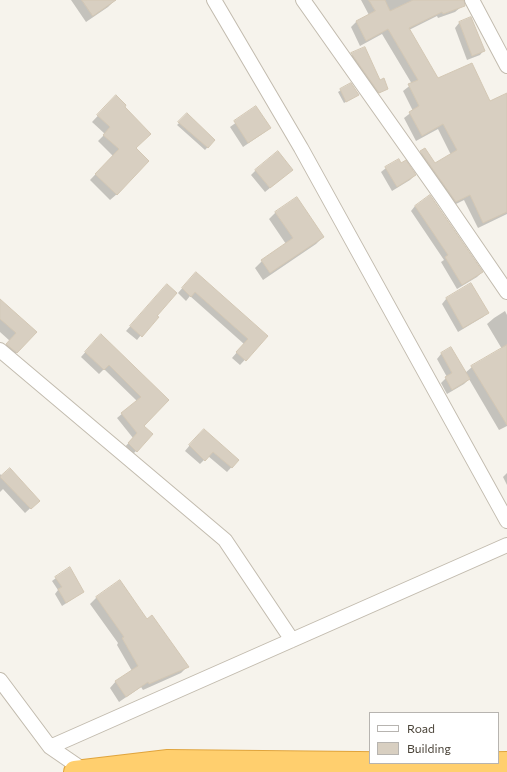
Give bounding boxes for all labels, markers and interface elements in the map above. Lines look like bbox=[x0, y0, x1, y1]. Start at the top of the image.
legend bbox=[369, 712, 499, 764]
text: Road bbox=[407, 721, 435, 735]
text: Building bbox=[407, 741, 451, 755]

